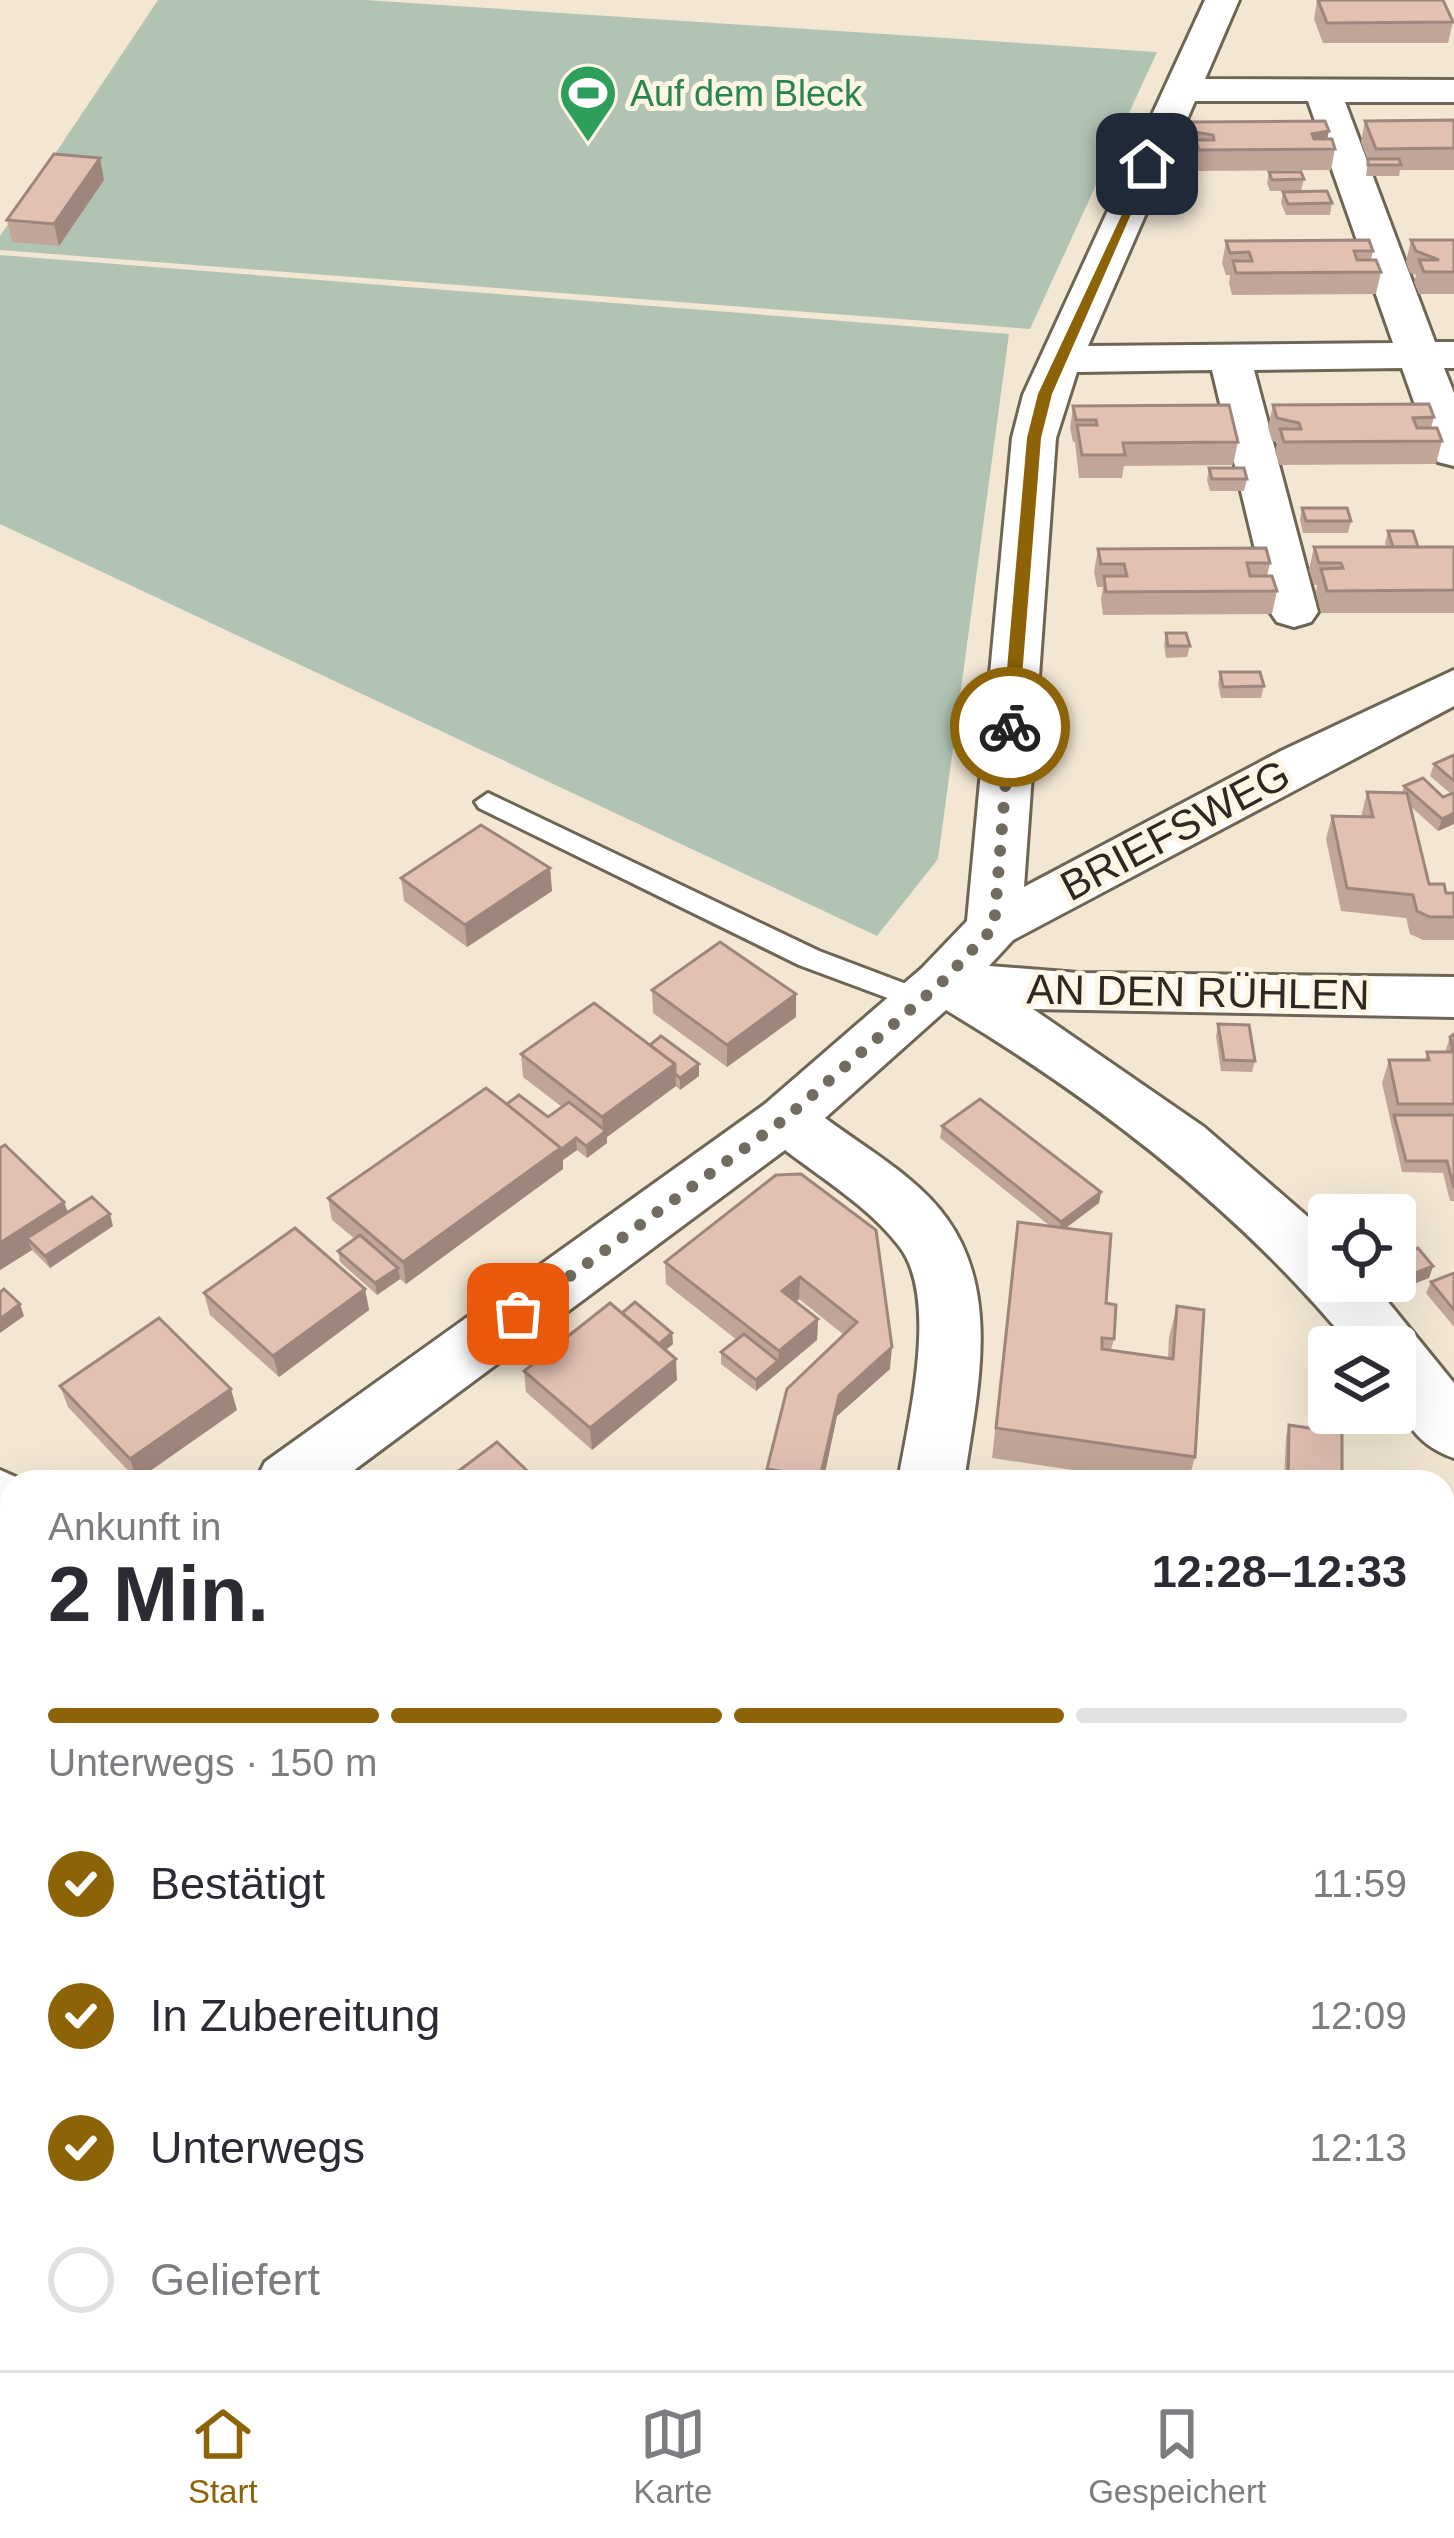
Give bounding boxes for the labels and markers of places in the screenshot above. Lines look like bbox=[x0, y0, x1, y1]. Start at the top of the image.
sports icon: Auf dem Bleck bbox=[557, 62, 619, 144]
place label: Auf dem Bleck bbox=[630, 73, 863, 114]
pin bbox=[1096, 113, 1198, 215]
pin bbox=[467, 1263, 569, 1365]

